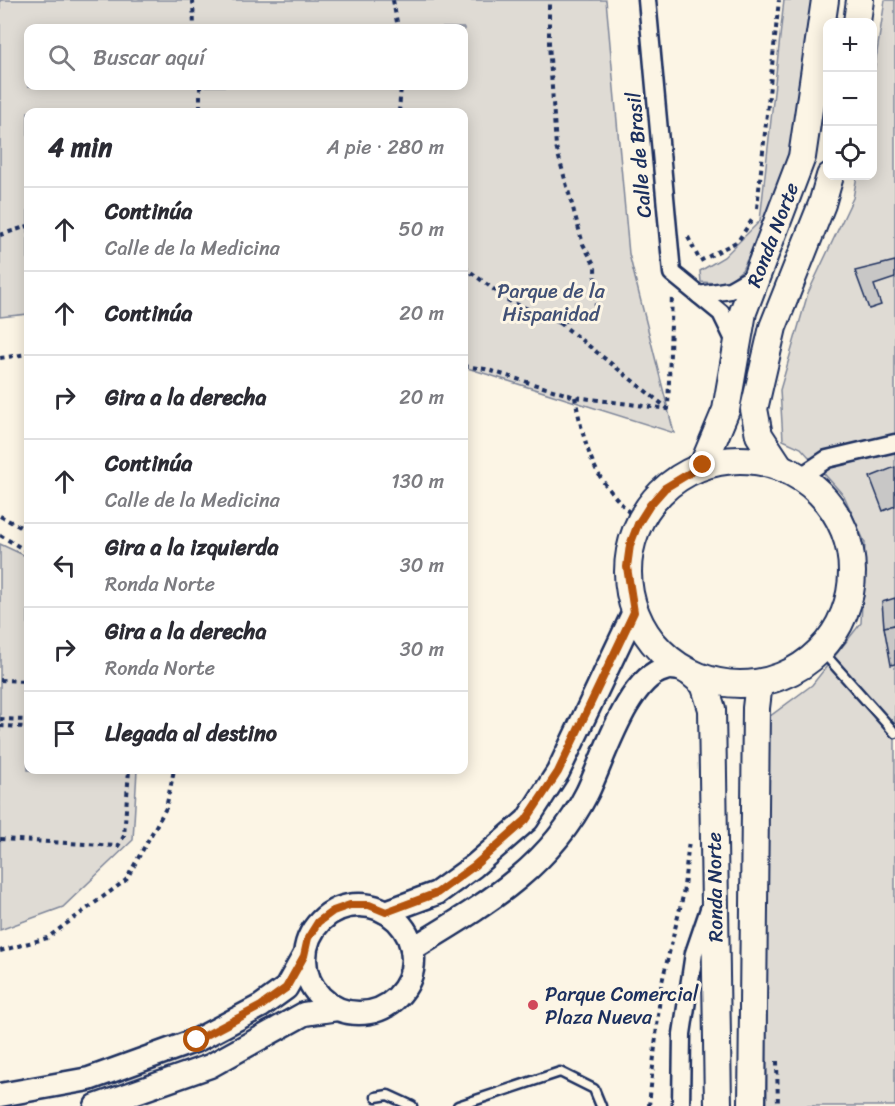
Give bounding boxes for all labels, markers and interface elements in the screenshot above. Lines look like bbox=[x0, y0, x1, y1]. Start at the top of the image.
map controls bbox=[823, 18, 877, 180]
button: + bbox=[823, 18, 877, 72]
search box bbox=[24, 24, 468, 90]
text: Buscar aquí bbox=[93, 38, 205, 77]
icon: search bbox=[45, 41, 78, 74]
button: − bbox=[823, 72, 877, 126]
street label: Calle de Brasil bbox=[616, 90, 662, 219]
text: 4 min bbox=[48, 124, 112, 170]
button: locate bbox=[823, 126, 877, 180]
text: A pie · 280 m bbox=[327, 130, 444, 165]
street label: Ronda Norte bbox=[737, 177, 809, 293]
text: Continúa bbox=[105, 192, 192, 231]
text: 50 m bbox=[399, 212, 444, 247]
icon: ahead bbox=[48, 213, 81, 246]
text: Calle de la Medicina bbox=[105, 231, 280, 266]
park label: Parque de la Hispanidad bbox=[497, 274, 606, 332]
text: Continúa bbox=[105, 294, 192, 333]
text: 20 m bbox=[399, 296, 444, 331]
icon: ahead bbox=[48, 297, 81, 330]
text: Gira a la derecha bbox=[105, 378, 266, 417]
text: 20 m bbox=[399, 380, 444, 415]
icon: right bbox=[48, 381, 81, 414]
text: Continúa bbox=[105, 444, 192, 483]
route end bbox=[689, 451, 715, 477]
text: 130 m bbox=[391, 464, 444, 499]
icon: ahead bbox=[48, 465, 81, 498]
text: Calle de la Medicina bbox=[105, 483, 280, 518]
text: Gira a la izquierda bbox=[105, 528, 278, 567]
text: 30 m bbox=[400, 548, 444, 583]
icon: left bbox=[48, 549, 81, 582]
text: Ronda Norte bbox=[105, 567, 215, 602]
text: Gira a la derecha bbox=[105, 612, 266, 651]
text: 30 m bbox=[400, 632, 444, 667]
icon: right bbox=[48, 633, 81, 666]
text: Ronda Norte bbox=[105, 651, 215, 686]
text: Llegada al destino bbox=[105, 714, 277, 753]
icon: arrive bbox=[48, 717, 81, 750]
street label: Ronda Norte bbox=[697, 832, 733, 942]
place label: Parque Comercial Plaza Nueva bbox=[545, 977, 699, 1035]
marker: Parque Comercial Plaza Nueva bbox=[526, 998, 540, 1012]
route start bbox=[183, 1026, 209, 1052]

